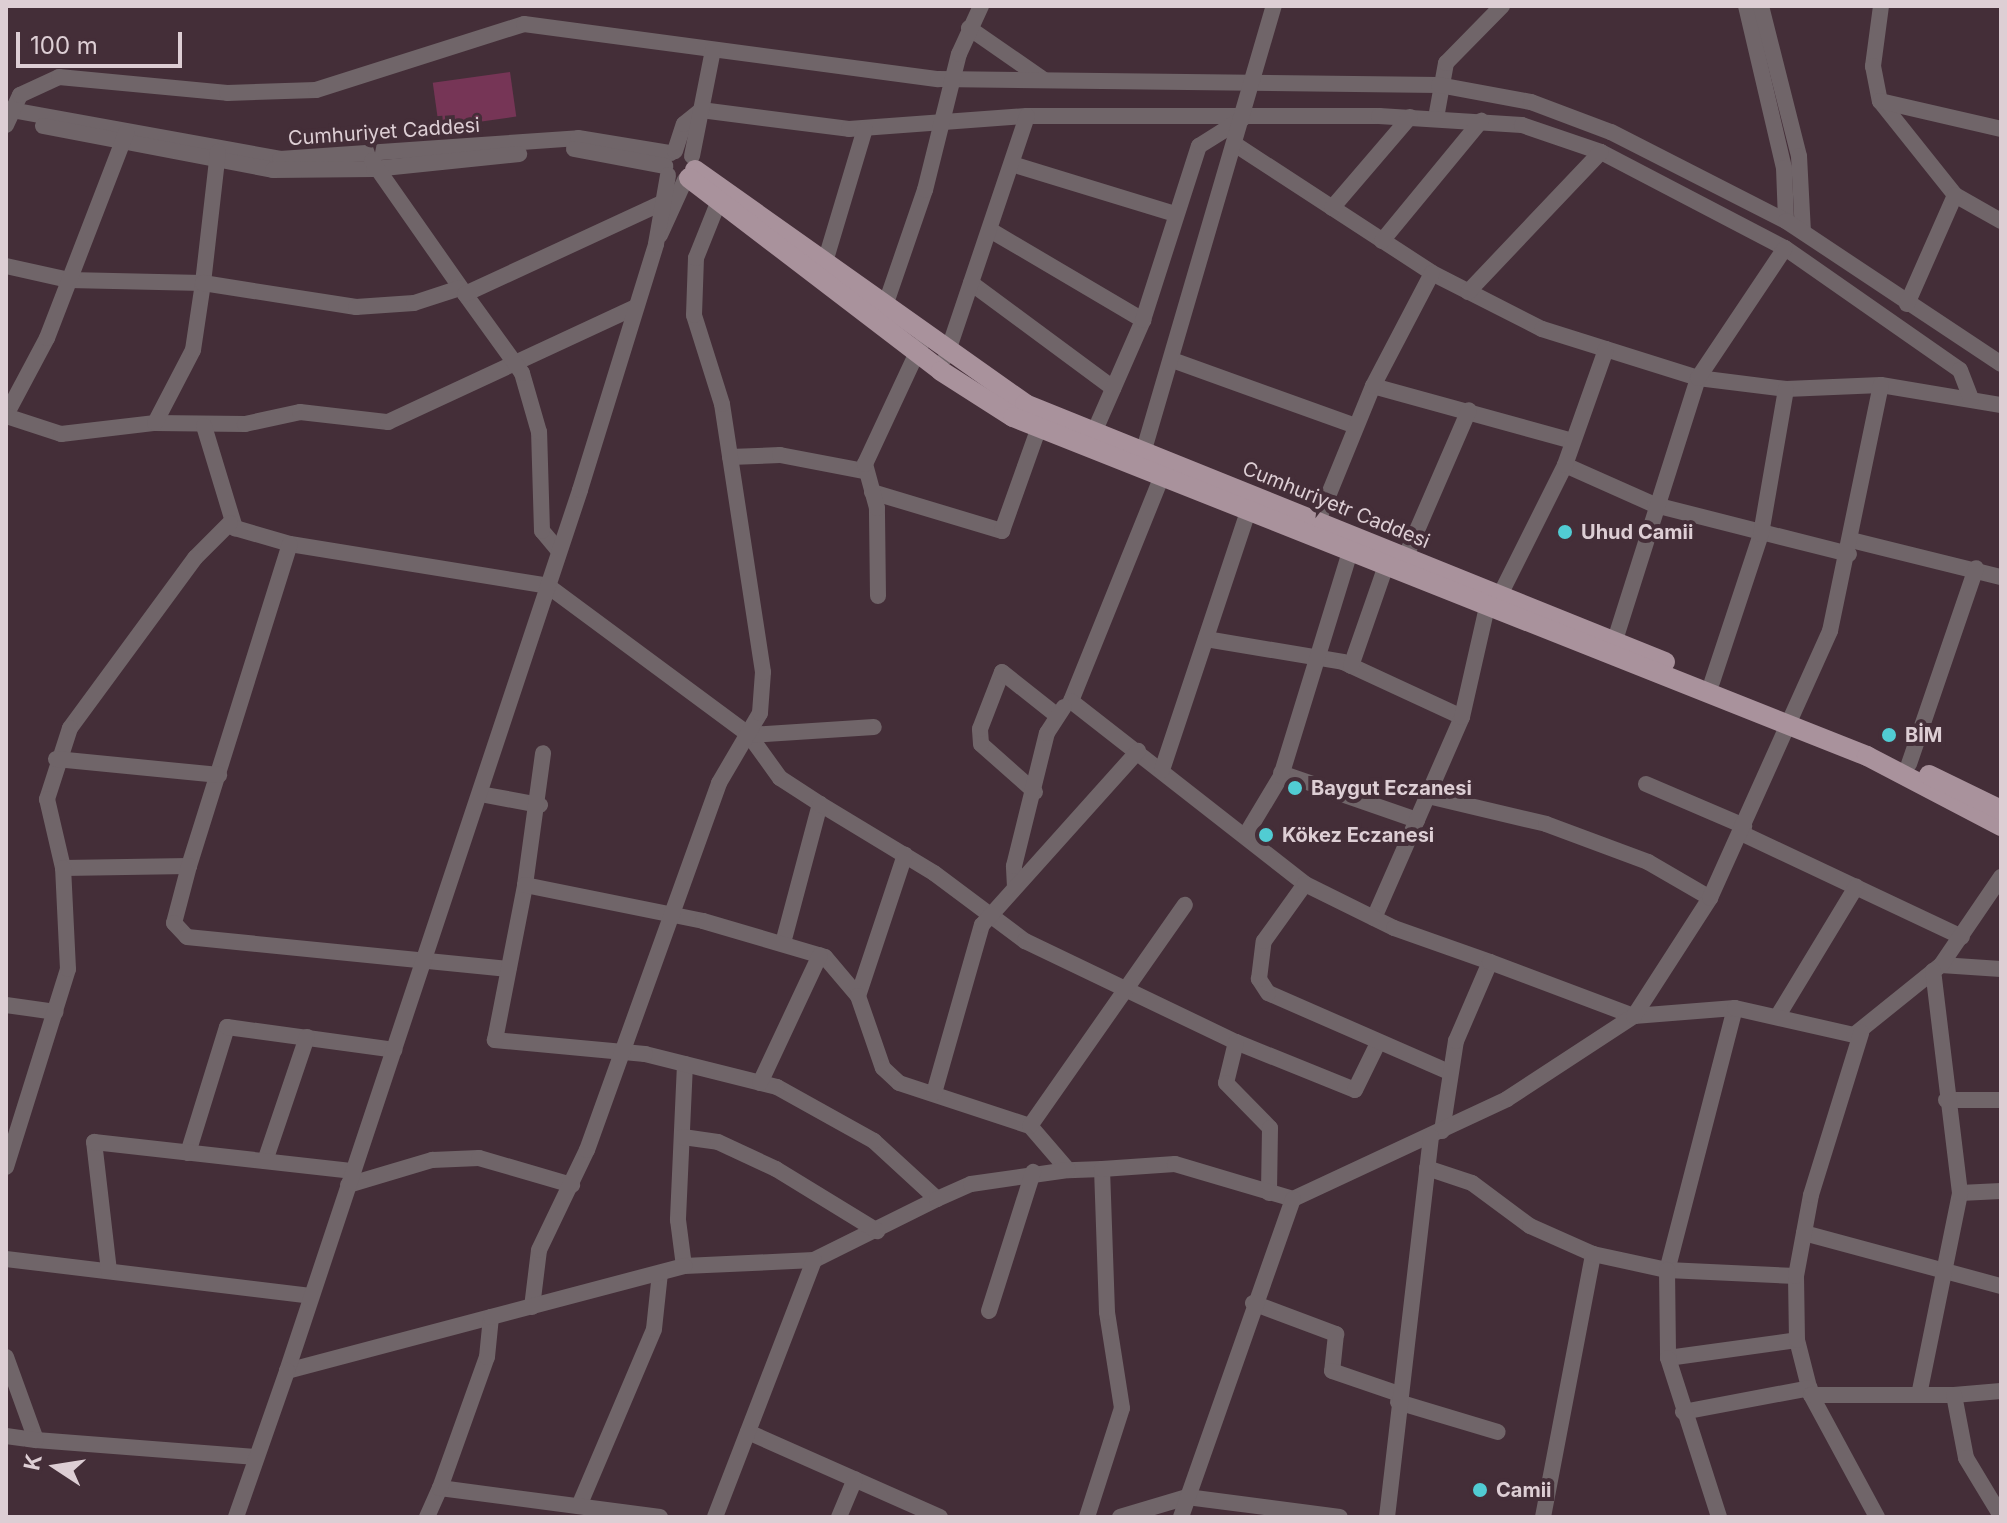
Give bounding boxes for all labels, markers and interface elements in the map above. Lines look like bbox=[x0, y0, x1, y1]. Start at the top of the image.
scale bar bbox=[20, 16, 186, 66]
text: 100 m bbox=[30, 31, 98, 60]
street label: Cumhuriyet Caddesi bbox=[287, 113, 481, 151]
street label: Cumhuriyetr Caddesi bbox=[1239, 456, 1433, 554]
place label: Uhud Camii bbox=[1581, 520, 1693, 544]
marker: Uhud Camii bbox=[1556, 523, 1574, 541]
place label: BİM bbox=[1905, 723, 1942, 747]
marker: BİM bbox=[1880, 726, 1898, 744]
place label: Baygut Eczanesi bbox=[1311, 776, 1472, 800]
marker: Baygut Eczanesi bbox=[1286, 779, 1304, 797]
place label: Kökez Eczanesi bbox=[1282, 823, 1434, 847]
marker: Kökez Eczanesi bbox=[1257, 826, 1275, 844]
north arrow bbox=[16, 1427, 96, 1507]
text: K bbox=[18, 1452, 47, 1472]
place label: Camii bbox=[1496, 1478, 1551, 1502]
marker: Camii bbox=[1471, 1481, 1489, 1499]

